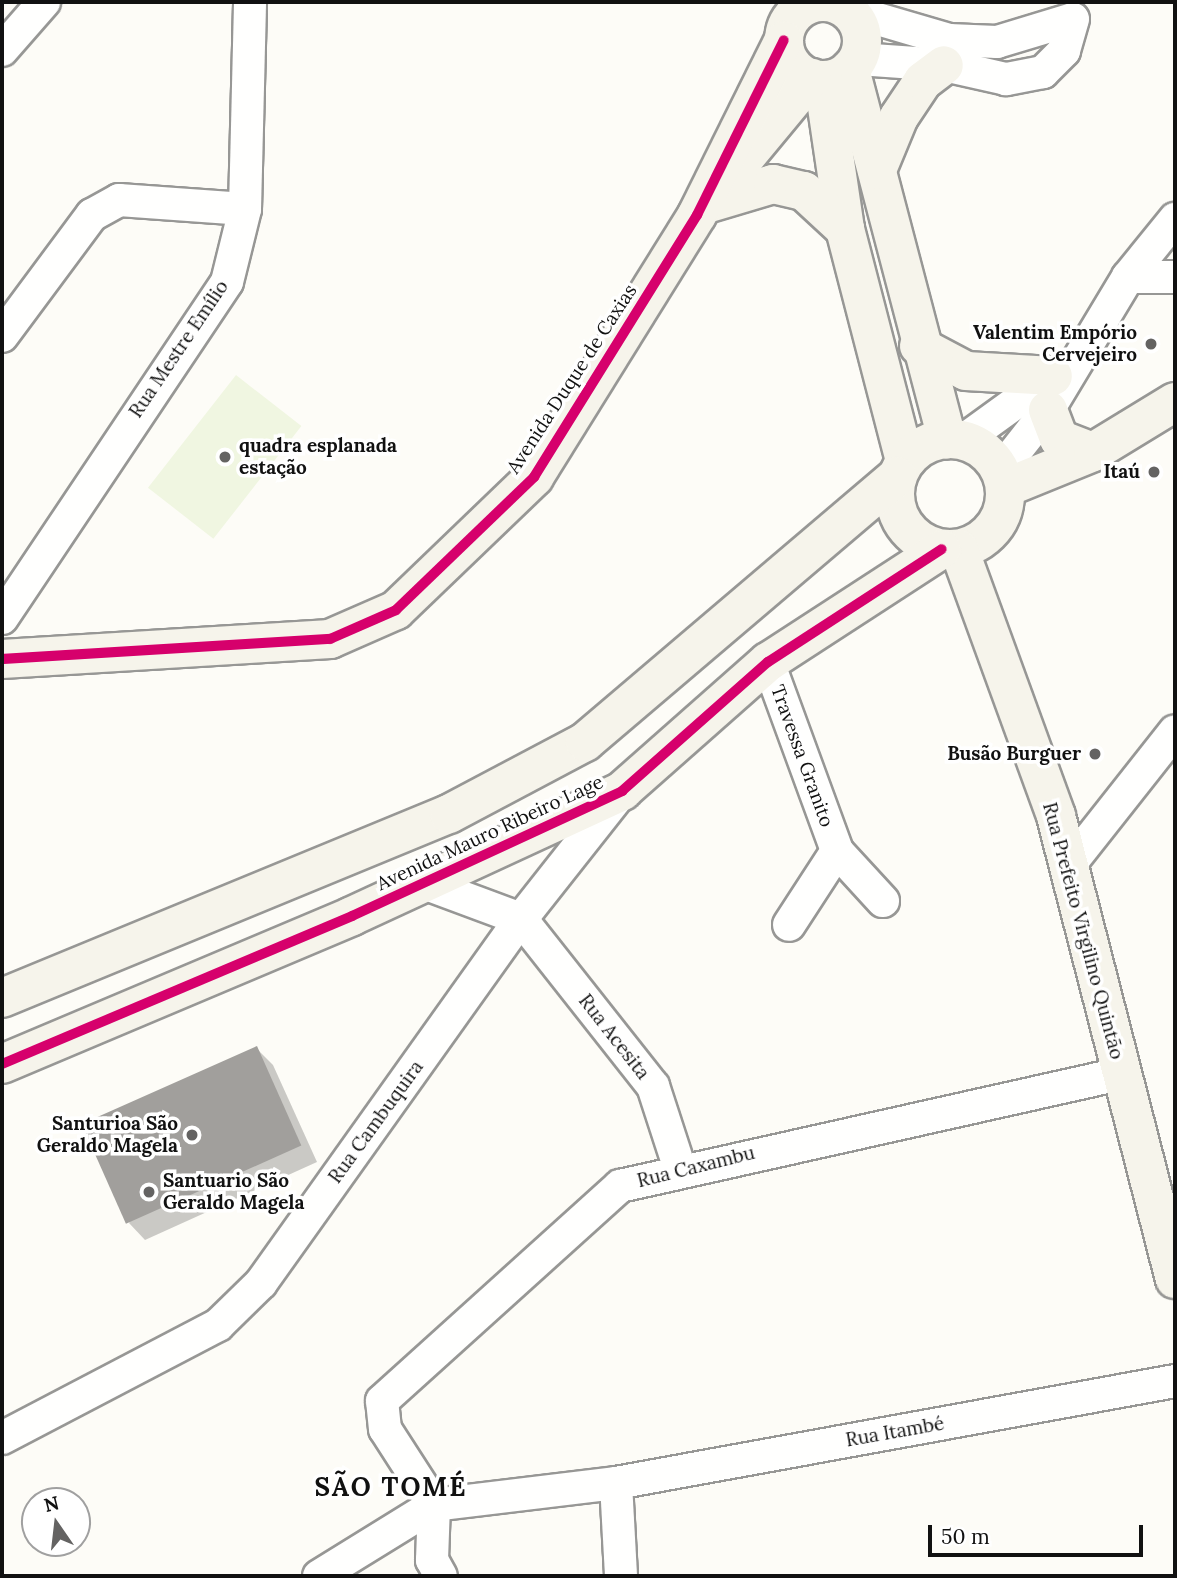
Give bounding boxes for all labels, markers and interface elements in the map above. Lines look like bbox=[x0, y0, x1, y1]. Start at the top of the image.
street label: Rua Mestre Emílio bbox=[125, 276, 233, 422]
street label: Avenida Duque de Caxias bbox=[502, 280, 642, 478]
place label: Valentim Empório Cervejeiro bbox=[973, 322, 1137, 366]
marker: Valentim Empório Cervejeiro bbox=[1143, 336, 1159, 352]
place label: quadra esplanada estação bbox=[239, 435, 397, 479]
marker: quadra esplanada estação bbox=[217, 449, 233, 465]
place label: Itaú bbox=[1104, 461, 1140, 483]
marker: Itaú bbox=[1146, 464, 1162, 480]
street label: Travessa Granito bbox=[766, 682, 838, 830]
place label: Busão Burguer bbox=[947, 743, 1081, 765]
marker: Busão Burguer bbox=[1087, 746, 1103, 762]
street label: Avenida Mauro Ribeiro Lage bbox=[373, 770, 607, 896]
street label: Rua Prefeito Virgilino Quintão bbox=[1038, 800, 1128, 1062]
street label: Rua Acesita bbox=[574, 990, 654, 1084]
street label: Rua Cambuquira bbox=[324, 1056, 428, 1188]
place label: Santurioa São Geraldo Magela bbox=[37, 1113, 178, 1157]
marker: Santurioa São Geraldo Magela bbox=[184, 1127, 200, 1143]
street label: Rua Caxambu bbox=[635, 1141, 757, 1193]
place label: Santuario São Geraldo Magela bbox=[163, 1170, 304, 1214]
marker: Santuario São Geraldo Magela bbox=[141, 1184, 157, 1200]
street label: Rua Itambé bbox=[844, 1412, 946, 1452]
district label: SÃO TOMÉ bbox=[315, 1471, 467, 1503]
north arrow bbox=[21, 1487, 91, 1557]
text: N bbox=[41, 1490, 61, 1517]
scale bar bbox=[932, 1512, 1147, 1556]
text: 50 m bbox=[941, 1523, 990, 1550]

